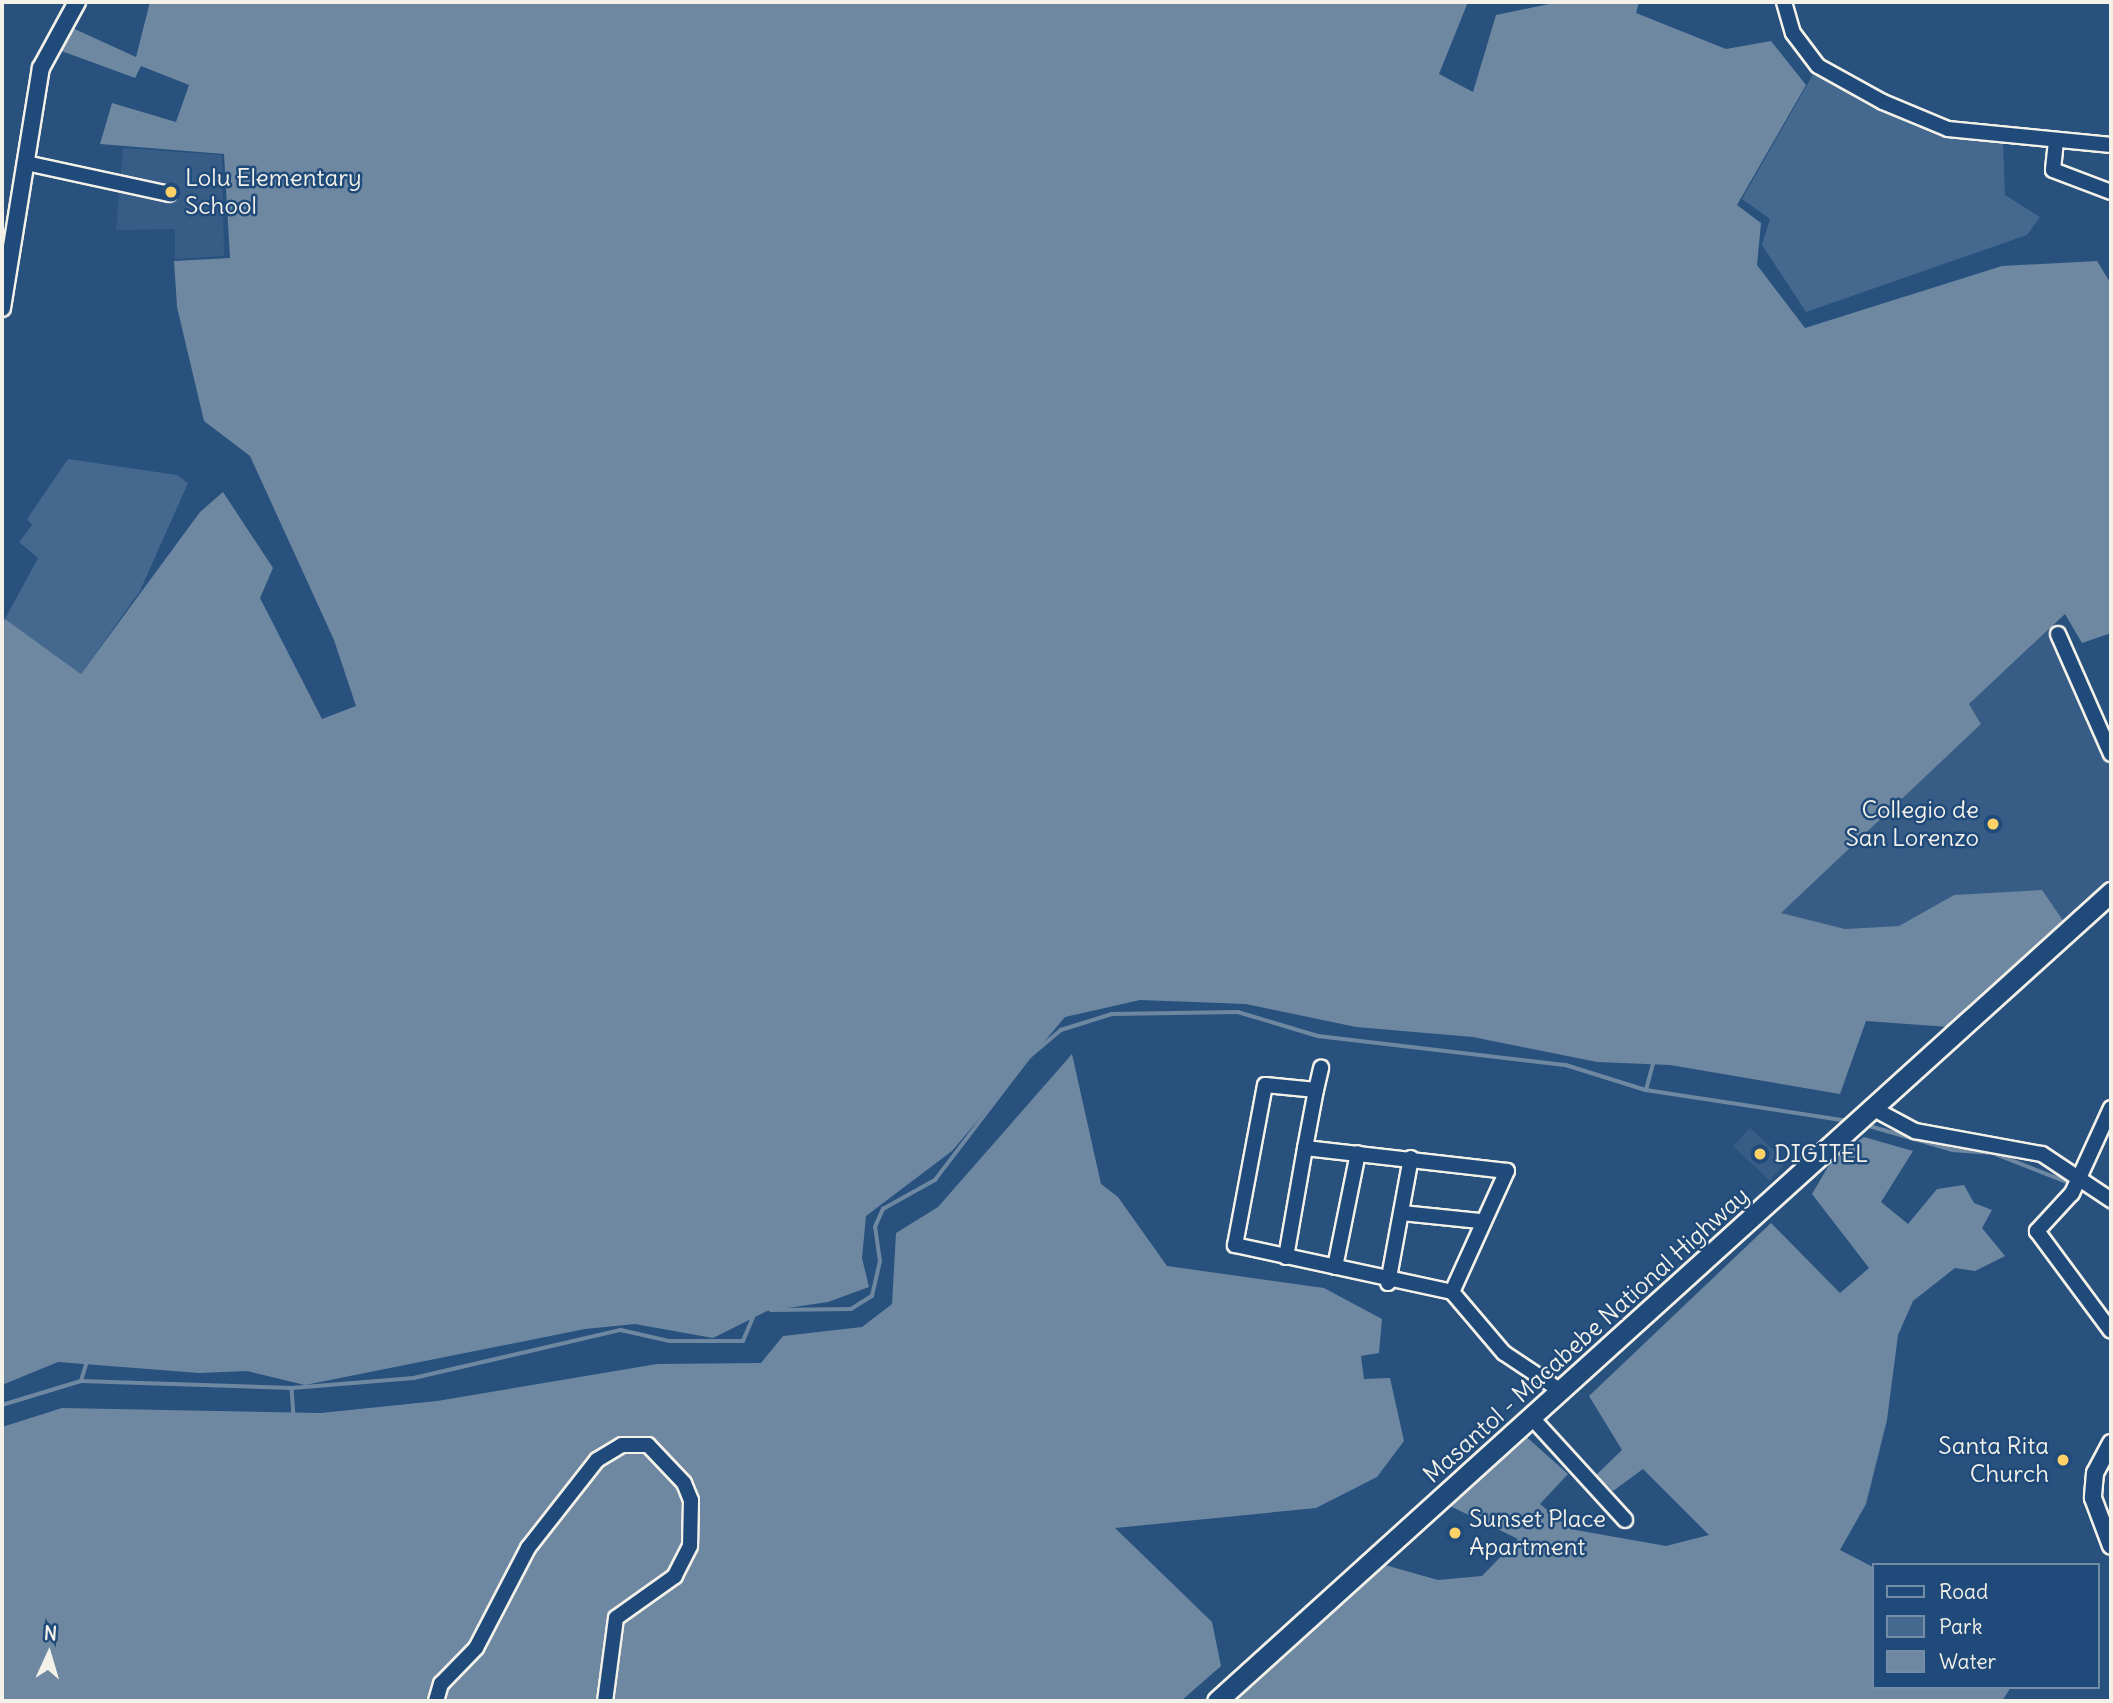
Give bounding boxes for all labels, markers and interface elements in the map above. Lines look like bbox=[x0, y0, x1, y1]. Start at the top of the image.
place label: Lolu Elementary School bbox=[185, 164, 362, 220]
marker: Lolu Elementary School bbox=[163, 184, 179, 200]
place label: Collegio de San Lorenzo bbox=[1845, 796, 1979, 852]
marker: Collegio de San Lorenzo bbox=[1985, 816, 2001, 832]
place label: DIGITEL bbox=[1774, 1140, 1868, 1168]
marker: DIGITEL bbox=[1752, 1146, 1768, 1162]
street label: Masantol - Macabebe National Highway bbox=[1417, 1181, 1755, 1489]
place label: Santa Rita Church bbox=[1938, 1432, 2049, 1488]
marker: Santa Rita Church bbox=[2055, 1452, 2071, 1468]
place label: Sunset Place Apartment bbox=[1469, 1505, 1606, 1561]
marker: Sunset Place Apartment bbox=[1447, 1525, 1463, 1541]
legend bbox=[1871, 1563, 2099, 1689]
text: Road bbox=[1939, 1578, 1988, 1605]
text: Park bbox=[1939, 1613, 1982, 1640]
north arrow bbox=[14, 1619, 84, 1689]
text: N bbox=[43, 1621, 58, 1645]
text: Water bbox=[1939, 1648, 1996, 1675]

